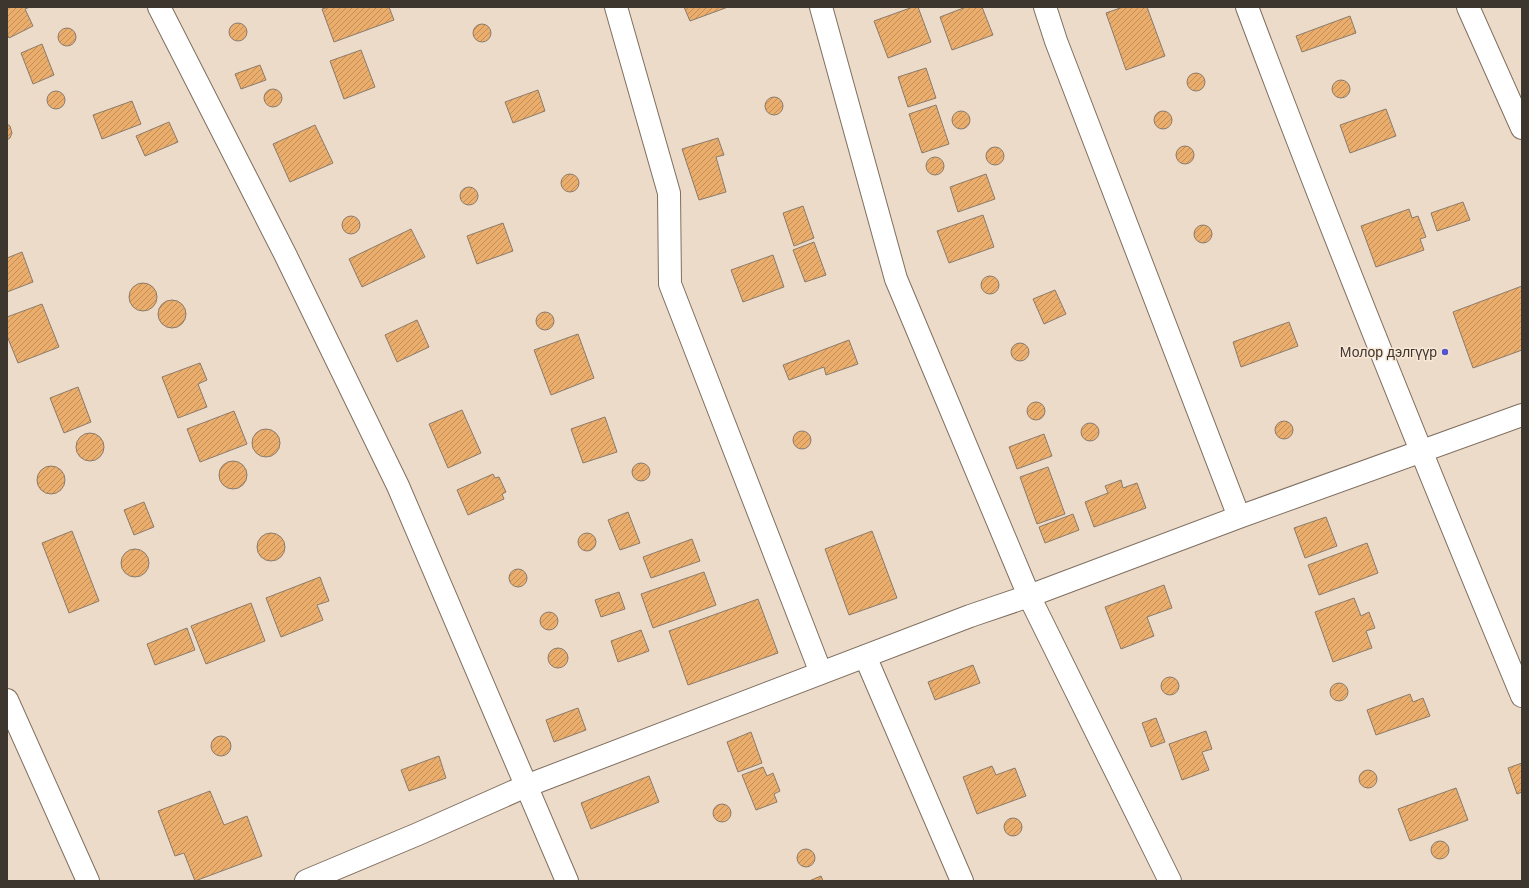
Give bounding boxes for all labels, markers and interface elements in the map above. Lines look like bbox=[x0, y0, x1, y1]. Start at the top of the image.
place label: Молор дэлгүүр bbox=[1340, 343, 1437, 361]
marker: Молор дэлгүүр bbox=[1440, 347, 1450, 357]

